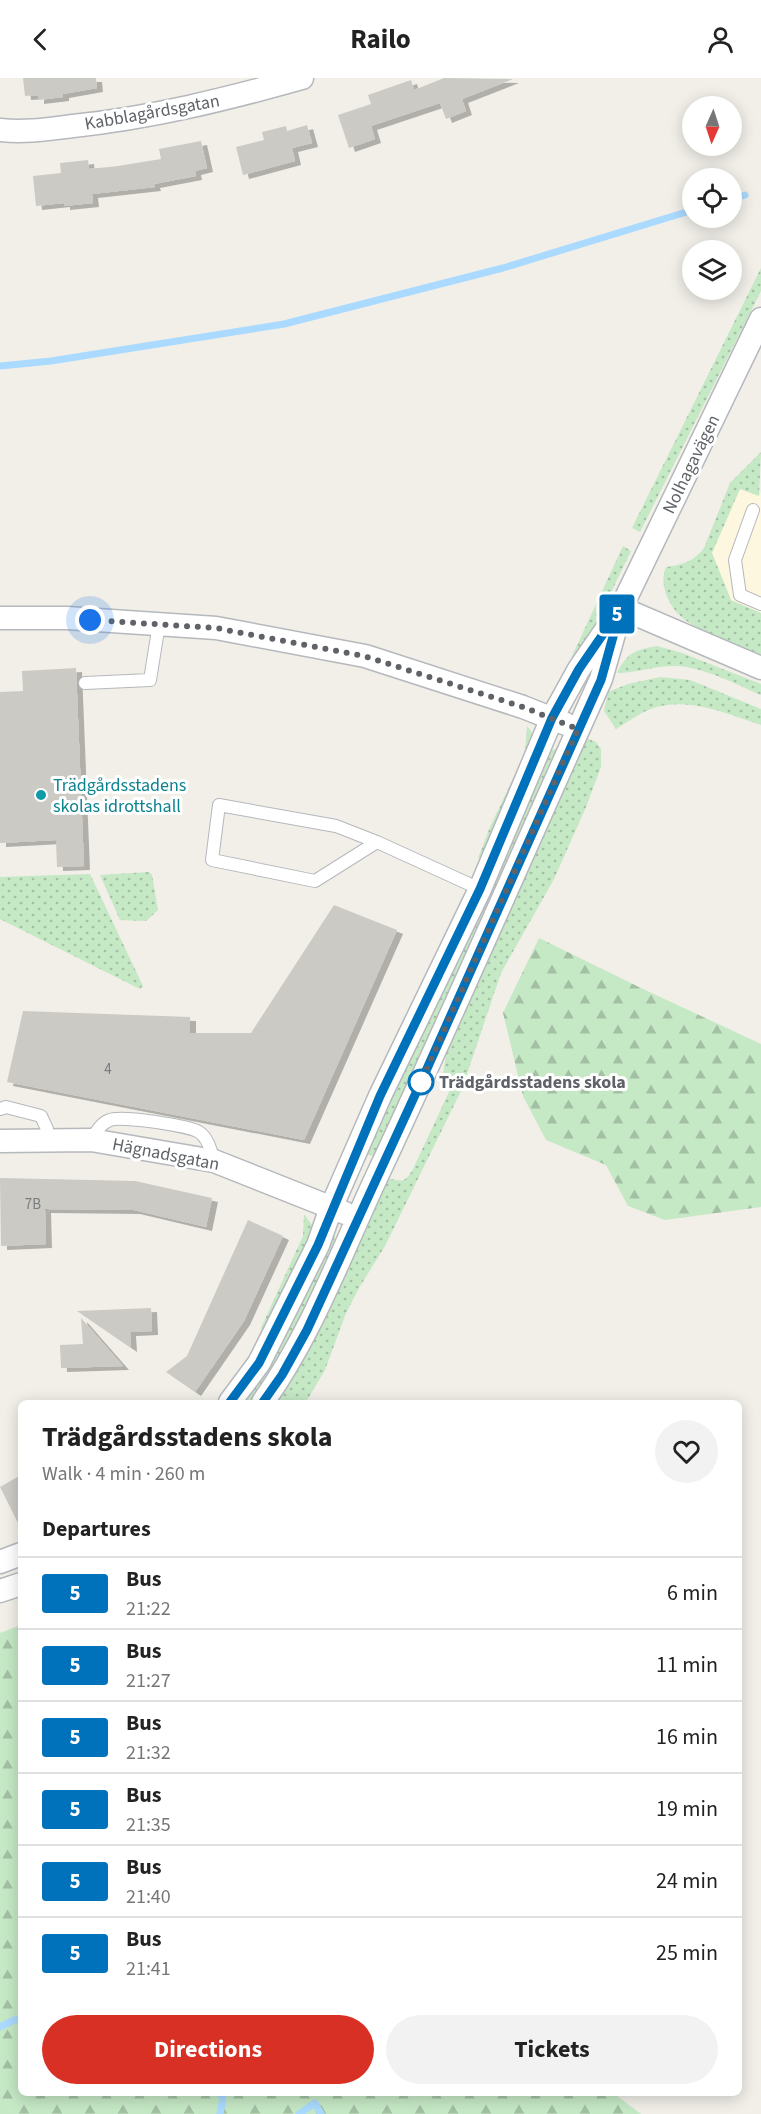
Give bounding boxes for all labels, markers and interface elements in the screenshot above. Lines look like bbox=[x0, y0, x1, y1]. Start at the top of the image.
text: Railo bbox=[350, 20, 411, 59]
icon: back bbox=[24, 23, 57, 56]
icon: person bbox=[704, 23, 737, 56]
street label: Kabblagårdsgatan bbox=[83, 88, 222, 137]
north arrow bbox=[682, 96, 742, 156]
map controls bbox=[682, 96, 742, 300]
button: locate bbox=[682, 168, 742, 228]
button: layers bbox=[682, 240, 742, 300]
street label: Nolhagavägen bbox=[657, 410, 726, 518]
line badge: 5 bbox=[598, 594, 636, 634]
text: 5 bbox=[611, 599, 623, 629]
your location bbox=[75, 605, 105, 635]
place label: Trädgårdsstadens skolas idrottshall bbox=[53, 773, 186, 819]
marker: Trädgårdsstadens skolas idrottshall bbox=[34, 788, 48, 802]
house number: 4 bbox=[104, 1059, 112, 1080]
marker: Trädgårdsstadens skola bbox=[408, 1069, 434, 1095]
place label: Trädgårdsstadens skola bbox=[439, 1070, 626, 1095]
street label: Hägnadsgatan bbox=[110, 1132, 222, 1177]
house number: 7B bbox=[25, 1194, 41, 1215]
text: Trädgårdsstadens skola bbox=[42, 1417, 333, 1457]
button: heart bbox=[655, 1420, 718, 1483]
text: Walk · 4 min · 260 m bbox=[42, 1460, 205, 1488]
text: Departures bbox=[42, 1513, 151, 1545]
text: Bus bbox=[126, 1563, 162, 1595]
text: 6 min bbox=[667, 1577, 718, 1609]
text: 5 bbox=[69, 1578, 81, 1608]
text: 21:22 bbox=[126, 1595, 171, 1623]
text: Bus bbox=[126, 1635, 162, 1667]
text: 11 min bbox=[656, 1649, 718, 1681]
text: 5 bbox=[69, 1650, 81, 1680]
text: 21:27 bbox=[126, 1667, 171, 1695]
text: Bus bbox=[126, 1707, 162, 1739]
text: 16 min bbox=[656, 1721, 718, 1753]
text: 5 bbox=[69, 1722, 81, 1752]
text: 21:32 bbox=[126, 1739, 171, 1767]
text: Bus bbox=[126, 1779, 162, 1811]
text: 19 min bbox=[656, 1793, 718, 1825]
text: 5 bbox=[69, 1794, 81, 1824]
text: 21:35 bbox=[126, 1811, 171, 1839]
text: Bus bbox=[126, 1851, 162, 1883]
text: 24 min bbox=[656, 1865, 718, 1897]
text: 5 bbox=[69, 1866, 81, 1896]
text: 21:40 bbox=[126, 1883, 171, 1911]
text: Bus bbox=[126, 1923, 162, 1955]
text: 25 min bbox=[656, 1937, 718, 1969]
text: 5 bbox=[69, 1938, 81, 1968]
text: 21:41 bbox=[126, 1955, 171, 1983]
button: Directions bbox=[42, 2015, 374, 2084]
button: Tickets bbox=[386, 2015, 718, 2084]

